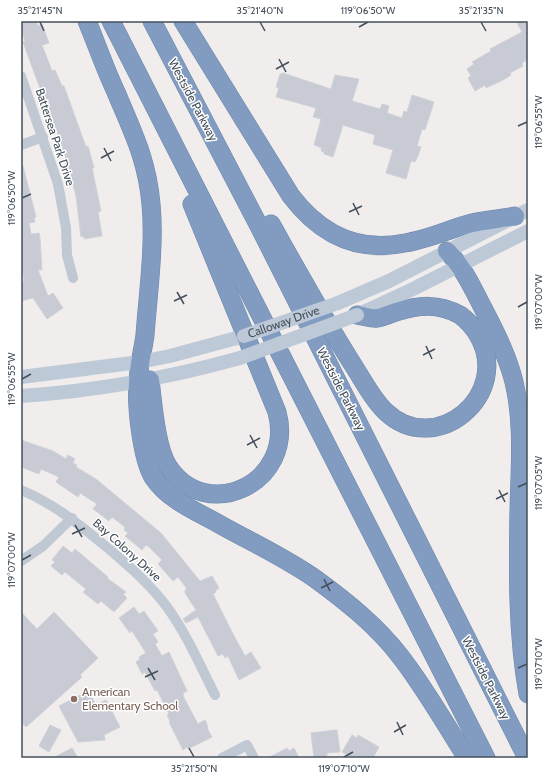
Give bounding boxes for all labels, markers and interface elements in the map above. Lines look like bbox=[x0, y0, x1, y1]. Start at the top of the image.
text: 35°21'45"N bbox=[17, 4, 63, 17]
text: 35°21'40"N bbox=[237, 4, 283, 17]
text: 119°06'50"W bbox=[341, 4, 396, 17]
text: 35°21'35"N bbox=[458, 4, 504, 17]
street label: Westside Parkway bbox=[165, 56, 221, 143]
street label: Battersea Park Drive bbox=[33, 86, 78, 187]
text: 119°06'55"W bbox=[532, 95, 545, 149]
text: 119°06'50"W bbox=[5, 170, 18, 225]
text: 119°07'00"W bbox=[532, 274, 545, 330]
street label: Calloway Drive bbox=[245, 302, 321, 341]
street label: Westside Parkway bbox=[314, 345, 369, 433]
text: 119°06'55"W bbox=[5, 352, 18, 406]
text: 119°07'05"W bbox=[532, 456, 545, 510]
street label: Bay Colony Drive bbox=[90, 515, 165, 584]
text: 119°07'00"W bbox=[5, 532, 18, 588]
street label: Westside Parkway bbox=[459, 634, 514, 722]
text: 119°07'10"W bbox=[532, 638, 545, 690]
place label: American Elementary School bbox=[82, 684, 178, 713]
marker: American Elementary School bbox=[69, 694, 79, 704]
text: 35°21'50"N bbox=[171, 762, 217, 775]
text: 119°07'10"W bbox=[318, 762, 370, 775]

